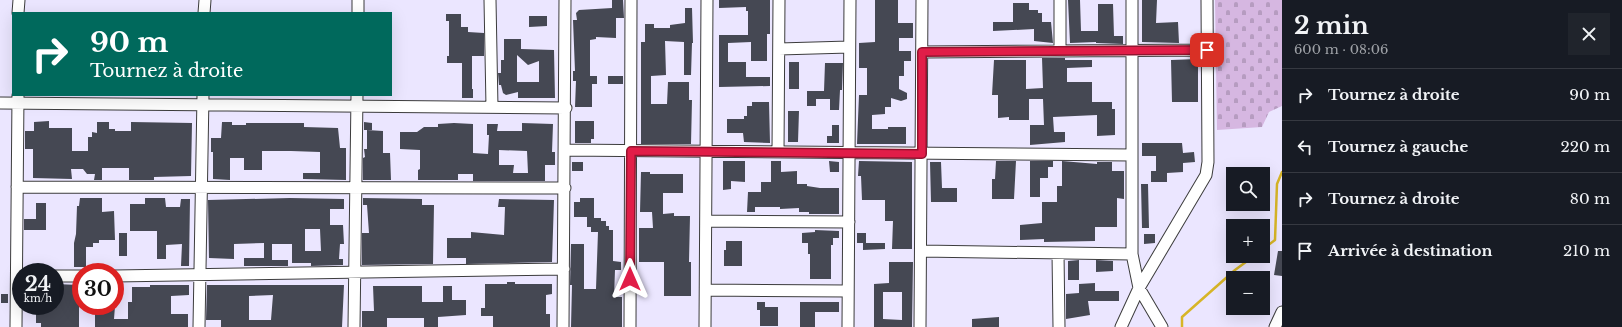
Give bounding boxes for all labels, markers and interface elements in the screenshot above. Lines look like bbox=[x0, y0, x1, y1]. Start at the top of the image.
text: 2 min bbox=[1294, 11, 1369, 40]
button: close bbox=[1568, 13, 1610, 55]
text: 90 m bbox=[90, 25, 168, 60]
icon: right bbox=[24, 28, 76, 80]
pin bbox=[1190, 33, 1224, 67]
icon: arrive bbox=[1196, 39, 1218, 61]
text: 600 m · 08:06 bbox=[1294, 41, 1388, 58]
text: Tournez à droite bbox=[90, 60, 243, 82]
icon: right bbox=[1294, 84, 1316, 106]
text: Tournez à droite bbox=[1328, 85, 1460, 104]
text: 90 m bbox=[1569, 85, 1610, 104]
icon: left bbox=[1294, 136, 1316, 158]
text: Tournez à gauche bbox=[1328, 137, 1468, 156]
text: 220 m bbox=[1560, 137, 1610, 156]
map controls bbox=[1226, 167, 1270, 315]
button: search bbox=[1226, 167, 1270, 211]
icon: right bbox=[1294, 188, 1316, 210]
text: Tournez à droite bbox=[1328, 189, 1460, 208]
text: 80 m bbox=[1570, 189, 1610, 208]
button: + bbox=[1226, 219, 1270, 263]
icon: arrive bbox=[1294, 240, 1316, 262]
text: Arrivée à destination bbox=[1328, 241, 1492, 260]
text: 210 m bbox=[1563, 241, 1610, 260]
position arrow bbox=[609, 258, 651, 300]
speed limit sign: 30 bbox=[72, 263, 124, 315]
button: − bbox=[1226, 271, 1270, 315]
text: 24 bbox=[25, 272, 51, 296]
text: km/h bbox=[24, 292, 52, 305]

